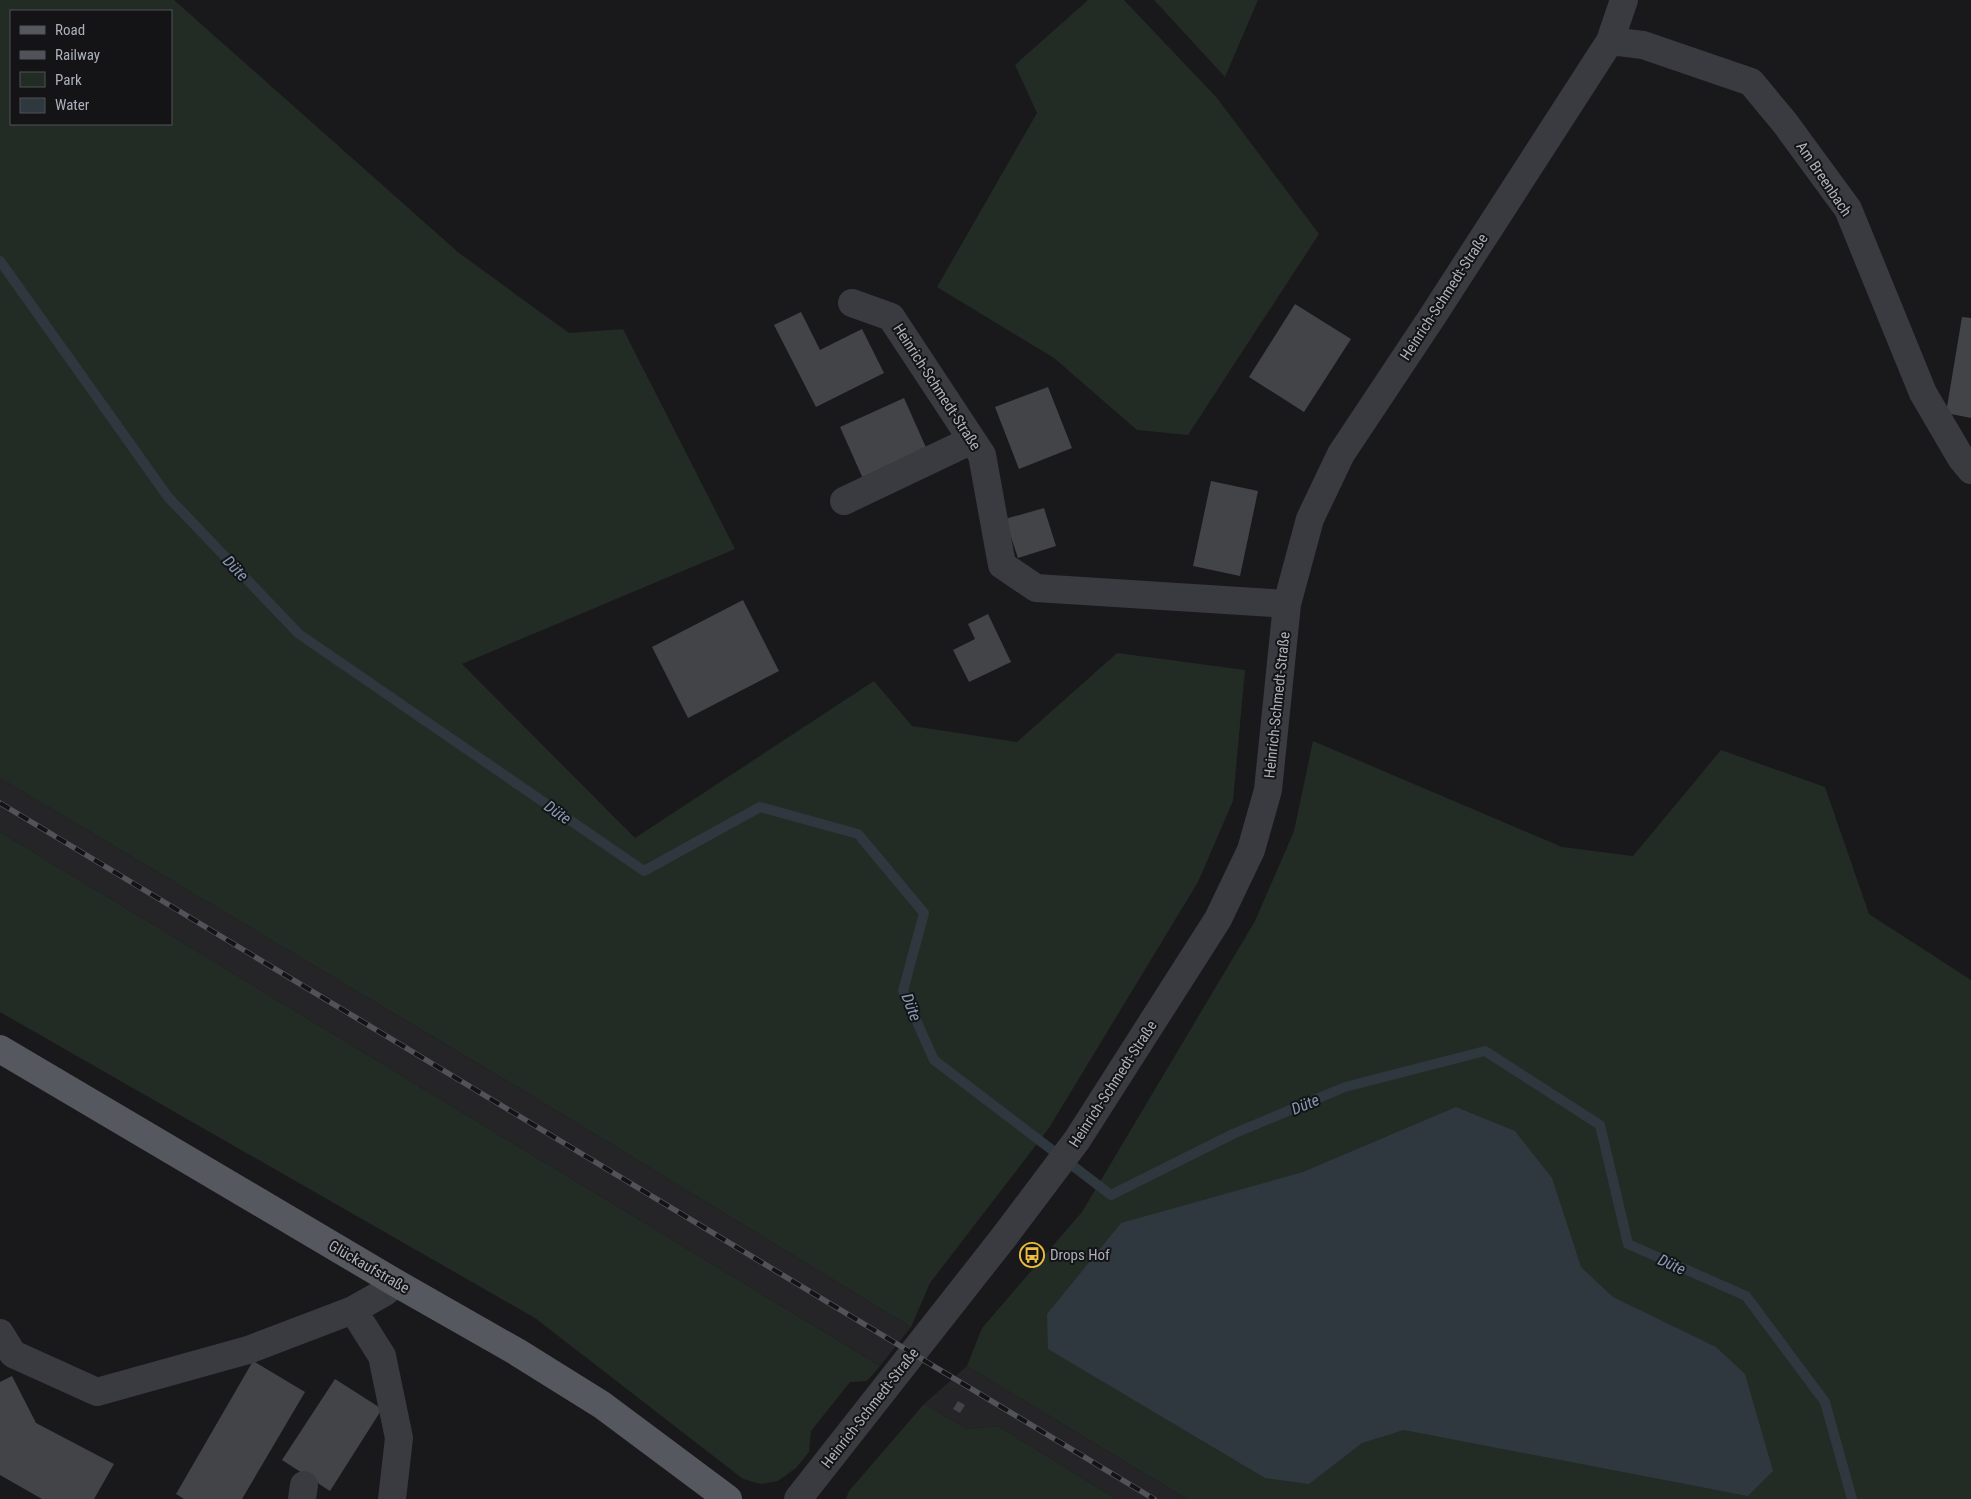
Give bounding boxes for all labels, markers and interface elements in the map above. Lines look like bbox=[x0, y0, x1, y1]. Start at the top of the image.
legend bbox=[10, 10, 172, 125]
text: Road bbox=[55, 21, 85, 39]
text: Railway bbox=[55, 46, 100, 64]
text: Park bbox=[55, 71, 82, 89]
text: Water bbox=[55, 96, 90, 114]
street label: Am Breenbach bbox=[1792, 138, 1856, 220]
street label: Heinrich-Schmedt-Straße bbox=[1396, 230, 1492, 364]
street label: Heinrich-Schmedt-Straße bbox=[889, 320, 985, 454]
water label: Düte bbox=[219, 552, 252, 585]
street label: Heinrich-Schmedt-Straße bbox=[1260, 631, 1294, 779]
water label: Düte bbox=[541, 797, 575, 828]
water label: Düte bbox=[898, 991, 925, 1024]
street label: Heinrich-Schmedt-Straße bbox=[1065, 1017, 1161, 1151]
water label: Düte bbox=[1288, 1090, 1322, 1119]
street label: Glückaufstraße bbox=[326, 1237, 412, 1297]
bus stop icon: Drops Hof bbox=[1019, 1242, 1045, 1268]
place label: Drops Hof bbox=[1050, 1246, 1110, 1264]
water label: Düte bbox=[1655, 1250, 1689, 1279]
street label: Heinrich-Schmedt-Straße bbox=[818, 1344, 922, 1472]

